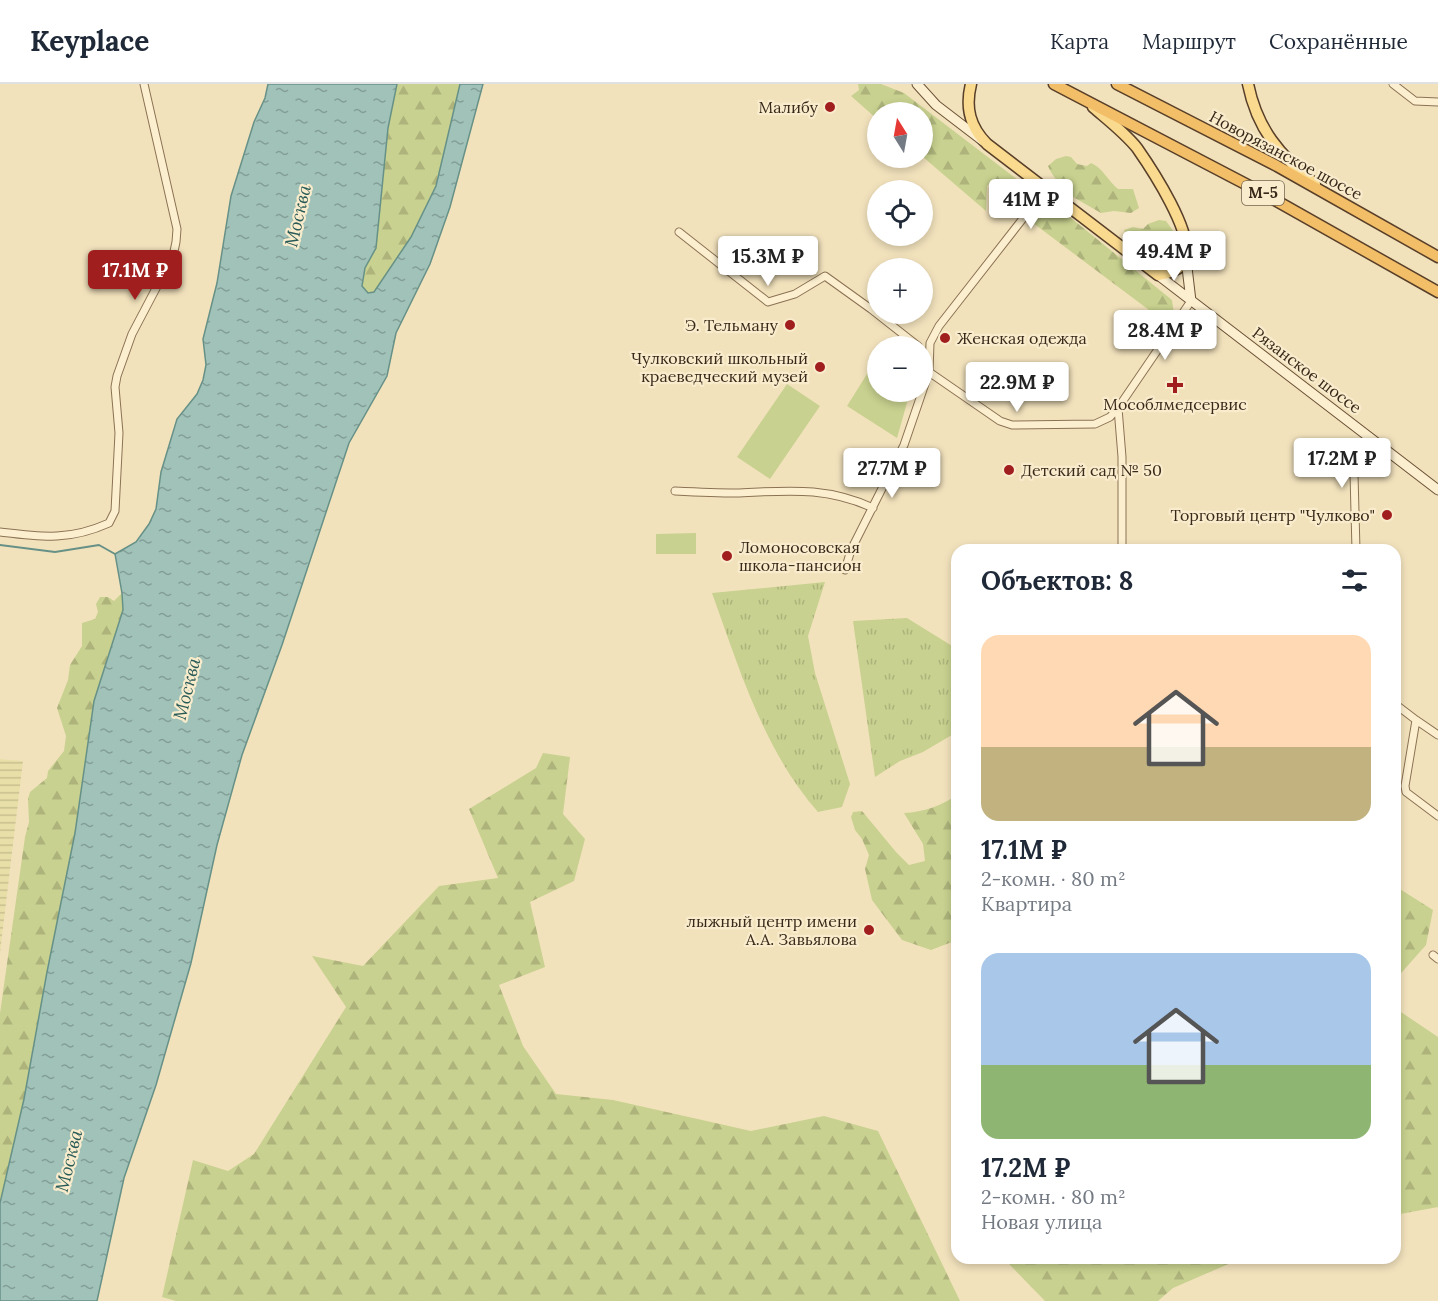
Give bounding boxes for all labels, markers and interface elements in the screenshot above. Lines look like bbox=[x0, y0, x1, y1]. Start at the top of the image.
text: Keyplace bbox=[30, 23, 149, 59]
text: Карта bbox=[1050, 28, 1109, 55]
text: Маршрут bbox=[1142, 28, 1236, 55]
text: Сохранённые bbox=[1269, 28, 1408, 55]
place label: Малибу bbox=[759, 97, 819, 117]
marker: Малибу bbox=[823, 100, 837, 114]
north arrow bbox=[867, 102, 933, 168]
map controls bbox=[867, 102, 933, 402]
street label: Новорязанское шоссе bbox=[1206, 106, 1366, 204]
pin: 41M ₽ bbox=[989, 179, 1073, 230]
button: locate bbox=[867, 180, 933, 246]
road number: М-5 bbox=[1242, 181, 1284, 205]
water label: Москва bbox=[279, 182, 316, 249]
text: 41M ₽ bbox=[1003, 186, 1059, 211]
pin: 49.4M ₽ bbox=[1119, 231, 1229, 282]
pin: 15.3M ₽ bbox=[713, 236, 823, 287]
text: 49.4M ₽ bbox=[1137, 238, 1211, 263]
text: 15.3M ₽ bbox=[732, 243, 804, 268]
pin: 17.1M ₽ bbox=[80, 250, 190, 301]
text: 17.1M ₽ bbox=[102, 257, 168, 282]
button: + bbox=[867, 258, 933, 324]
pin: 28.4M ₽ bbox=[1110, 310, 1220, 361]
place label: Э. Тельману bbox=[685, 315, 779, 335]
text: 28.4M ₽ bbox=[1128, 317, 1202, 342]
marker: Э. Тельману bbox=[783, 318, 797, 332]
street label: Рязанское шоссе bbox=[1249, 322, 1366, 418]
place label: Женская одежда bbox=[957, 328, 1087, 348]
marker: Женская одежда bbox=[938, 331, 952, 345]
button: − bbox=[867, 336, 933, 402]
place label: Чулковский школьный краеведческий музей bbox=[631, 348, 808, 386]
marker: Чулковский школьный краеведческий музей bbox=[813, 360, 827, 374]
pin: 22.9M ₽ bbox=[962, 362, 1072, 413]
text: 22.9M ₽ bbox=[980, 369, 1054, 394]
marker: Мособлмедсервис bbox=[1168, 378, 1182, 392]
place label: Мособлмедсервис bbox=[1103, 394, 1247, 414]
pin: 17.2M ₽ bbox=[1287, 438, 1397, 489]
text: 17.2M ₽ bbox=[1308, 445, 1376, 470]
pin: 27.7M ₽ bbox=[837, 448, 947, 499]
text: 27.7M ₽ bbox=[857, 455, 927, 480]
place label: Детский сад № 50 bbox=[1021, 460, 1162, 480]
marker: Детский сад № 50 bbox=[1002, 463, 1016, 477]
place label: Торговый центр "Чулково" bbox=[1170, 505, 1375, 525]
marker: Торговый центр "Чулково" bbox=[1380, 508, 1394, 522]
place label: Ломоносовская школа-пансион bbox=[739, 537, 862, 575]
marker: Ломоносовская школа-пансион bbox=[720, 549, 734, 563]
text: Объектов: 8 bbox=[981, 564, 1134, 597]
icon: filters bbox=[1338, 564, 1371, 597]
water label: Москва bbox=[168, 655, 205, 722]
icon: home bbox=[1122, 674, 1230, 782]
text: 17.1M ₽ bbox=[981, 833, 1067, 866]
text: 2-комн. · 80 m² bbox=[981, 866, 1126, 891]
text: Квартира bbox=[981, 891, 1072, 916]
place label: лыжный центр имени А.А. Завьялова bbox=[687, 911, 857, 949]
marker: лыжный центр имени А.А. Завьялова bbox=[862, 923, 876, 937]
icon: home bbox=[1122, 992, 1230, 1100]
water label: Москва bbox=[50, 1127, 87, 1194]
text: 17.2M ₽ bbox=[981, 1151, 1070, 1184]
text: 2-комн. · 80 m² bbox=[981, 1184, 1126, 1209]
text: Новая улица bbox=[981, 1209, 1102, 1234]

